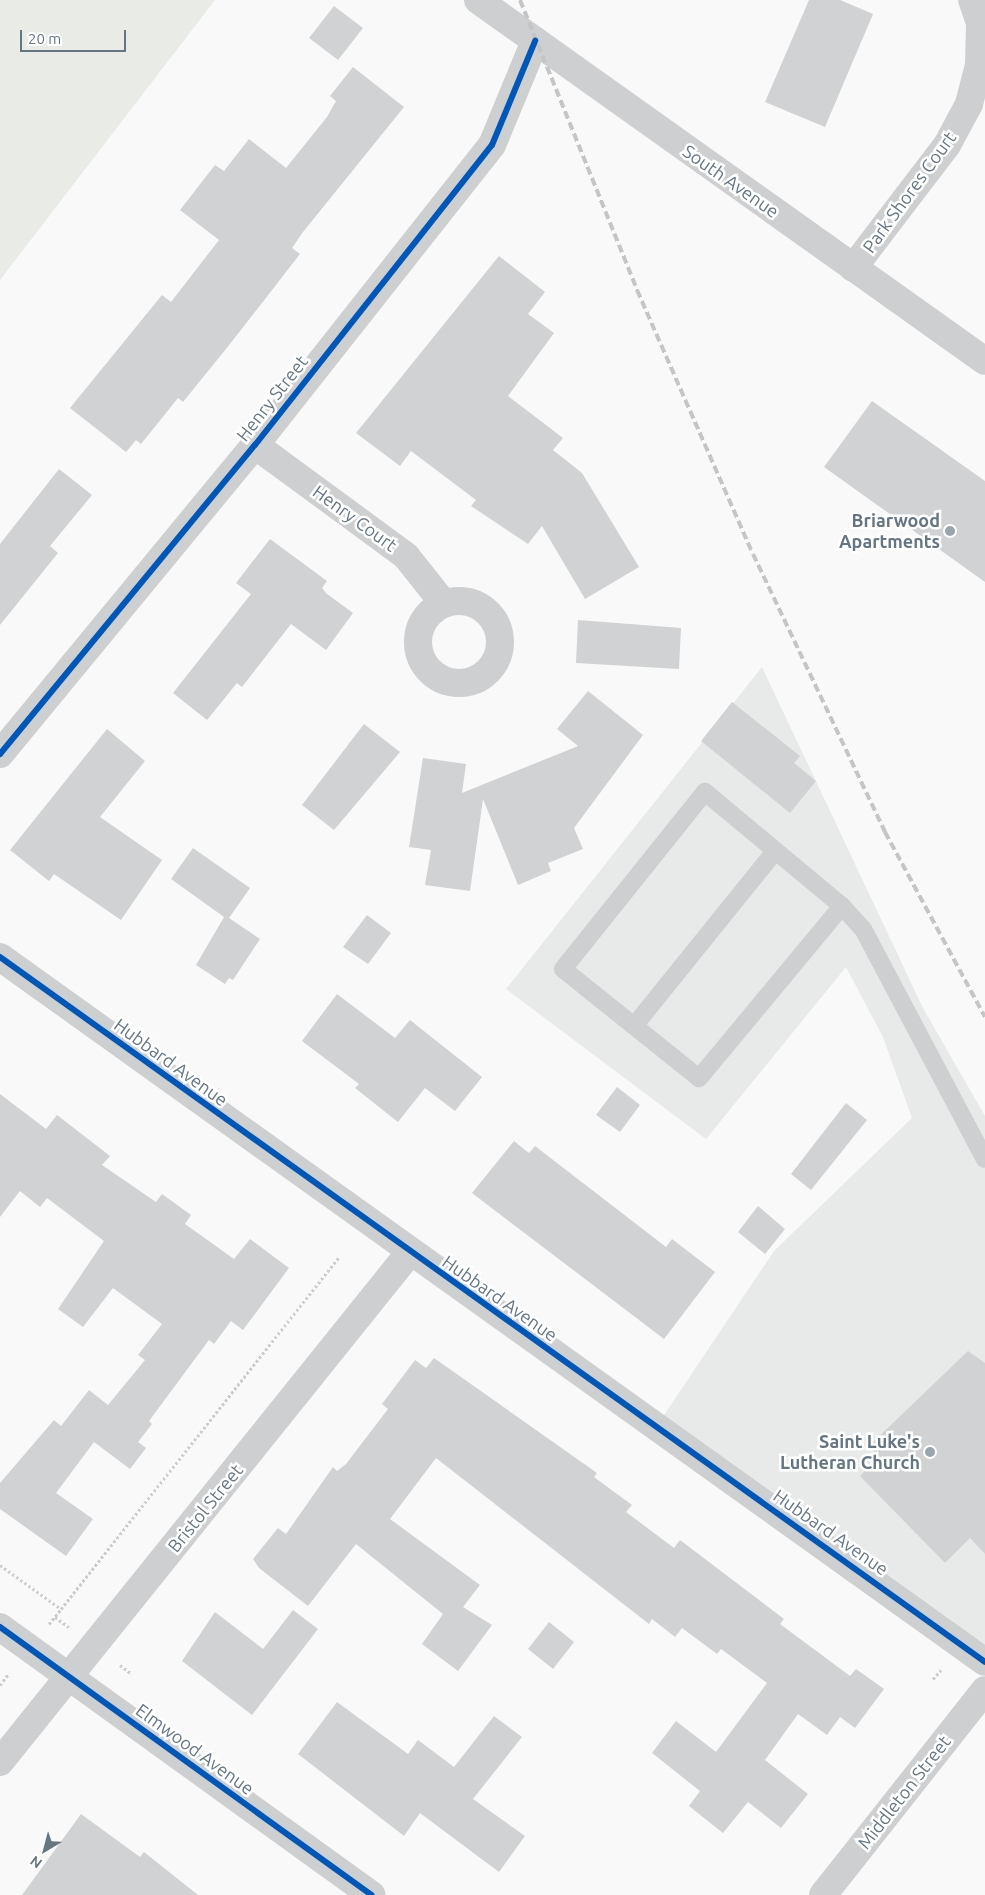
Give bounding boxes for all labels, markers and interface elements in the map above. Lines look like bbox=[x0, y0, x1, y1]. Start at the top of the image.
scale bar bbox=[22, 20, 129, 52]
text: 20 m bbox=[28, 30, 61, 47]
street label: Park Shores Court bbox=[858, 127, 960, 257]
street label: South Avenue bbox=[679, 140, 783, 222]
street label: Henry Street bbox=[232, 351, 312, 445]
street label: Henry Court bbox=[309, 480, 401, 556]
place label: Briarwood Apartments bbox=[839, 510, 940, 552]
marker: Briarwood Apartments bbox=[944, 525, 956, 537]
street label: Hubbard Avenue bbox=[110, 1014, 232, 1110]
street label: Hubbard Avenue bbox=[438, 1250, 562, 1346]
place label: Saint Luke's Lutheran Church bbox=[780, 1431, 920, 1474]
marker: Saint Luke's Lutheran Church bbox=[924, 1446, 936, 1458]
street label: Bristol Street bbox=[163, 1460, 247, 1556]
street label: Hubbard Avenue bbox=[769, 1484, 893, 1580]
street label: Elmwood Avenue bbox=[132, 1699, 258, 1799]
street label: Middleton Street bbox=[853, 1731, 955, 1853]
north arrow bbox=[20, 1825, 70, 1875]
text: N bbox=[27, 1852, 45, 1872]

